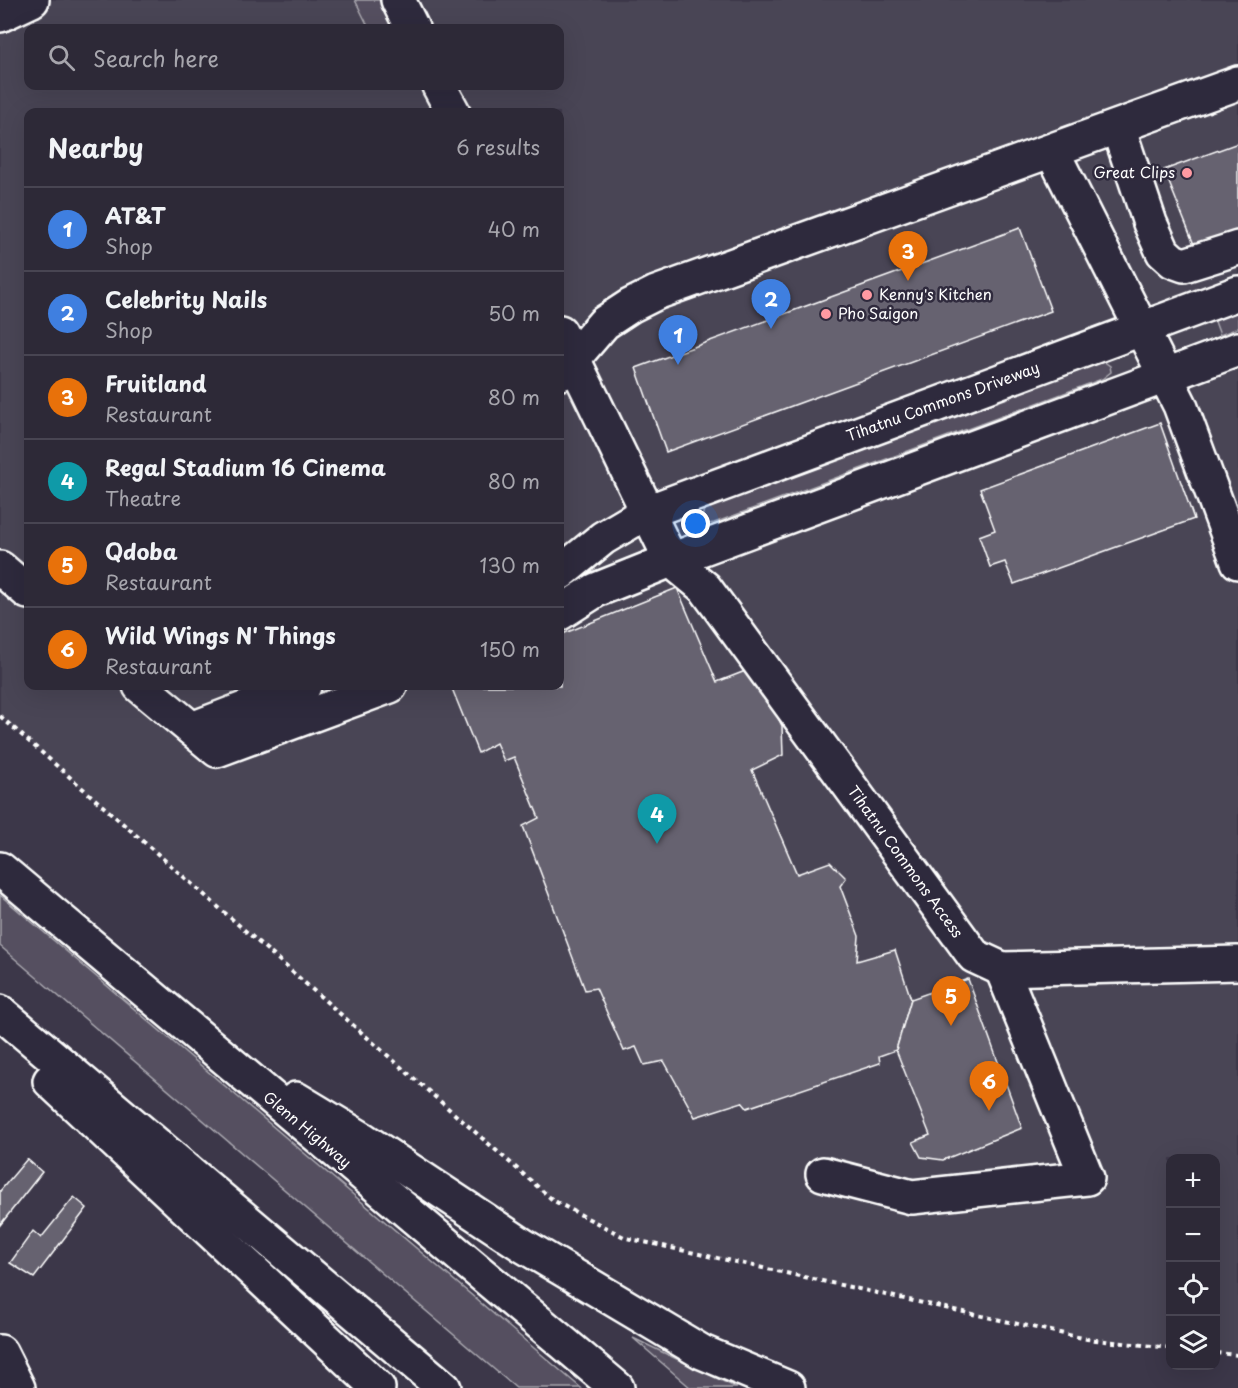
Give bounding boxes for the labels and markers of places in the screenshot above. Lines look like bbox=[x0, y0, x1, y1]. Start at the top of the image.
place label: Great Clips bbox=[1093, 160, 1175, 183]
marker: Great Clips bbox=[1180, 166, 1194, 180]
pin: 3 bbox=[888, 232, 928, 281]
pin: 2 bbox=[752, 280, 790, 329]
place label: Kenny's Kitchen bbox=[879, 282, 992, 305]
marker: Kenny's Kitchen bbox=[860, 288, 874, 302]
place label: Pho Saigon bbox=[838, 301, 918, 324]
marker: Pho Saigon bbox=[819, 307, 833, 321]
pin: 1 bbox=[658, 316, 698, 365]
pin: 4 bbox=[638, 794, 676, 844]
pin: 5 bbox=[932, 976, 970, 1026]
pin: 6 bbox=[970, 1062, 1008, 1111]

